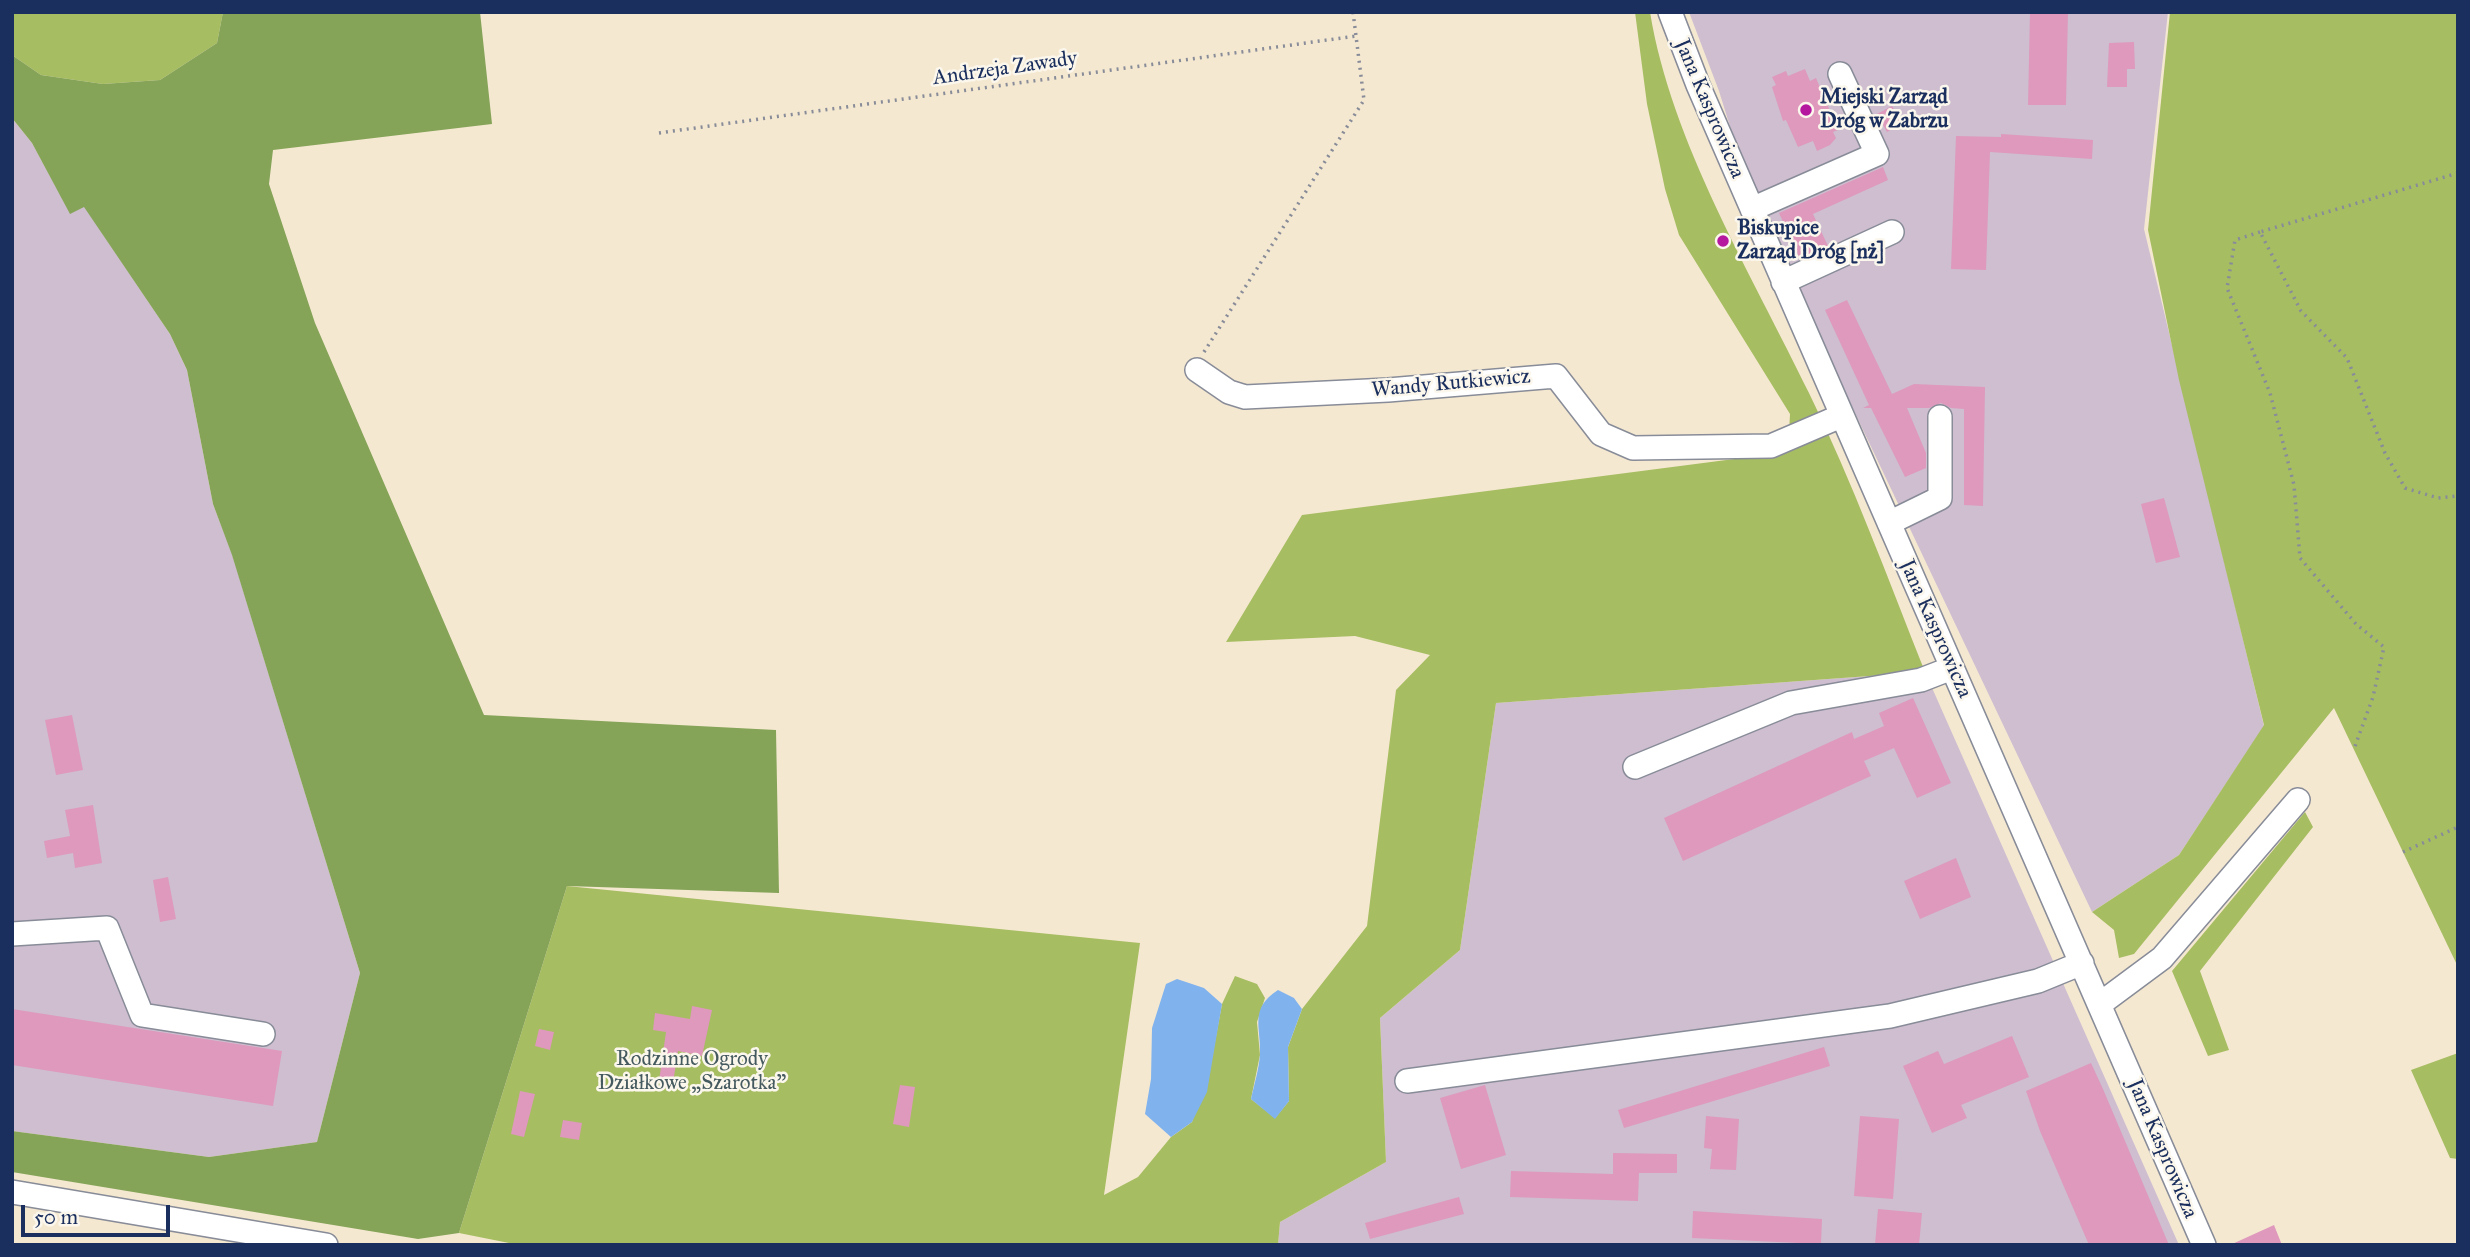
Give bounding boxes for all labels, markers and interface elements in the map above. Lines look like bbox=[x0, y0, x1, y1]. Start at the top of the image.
street label: Jana Kasprowicza bbox=[1668, 36, 1750, 182]
street label: Andrzeja Zawady bbox=[931, 46, 1079, 92]
place label: Miejski Zarząd Dróg w Zabrzu bbox=[1820, 85, 1949, 135]
marker: Miejski Zarząd Dróg w Zabrzu bbox=[1798, 102, 1814, 118]
place label: Biskupice Zarząd Dróg [nż] bbox=[1737, 216, 1884, 266]
marker: Biskupice Zarząd Dróg [nż] bbox=[1715, 233, 1731, 249]
street label: Wandy Rutkiewicz bbox=[1371, 365, 1531, 403]
street label: Jana Kasprowicza bbox=[1893, 556, 1977, 702]
park label: Rodzinne Ogrody Działkowe „Szarotka” bbox=[598, 1047, 786, 1097]
street label: Jana Kasprowicza bbox=[2121, 1076, 2203, 1222]
scale bar bbox=[24, 1190, 173, 1234]
text: 50 m bbox=[34, 1204, 78, 1230]

